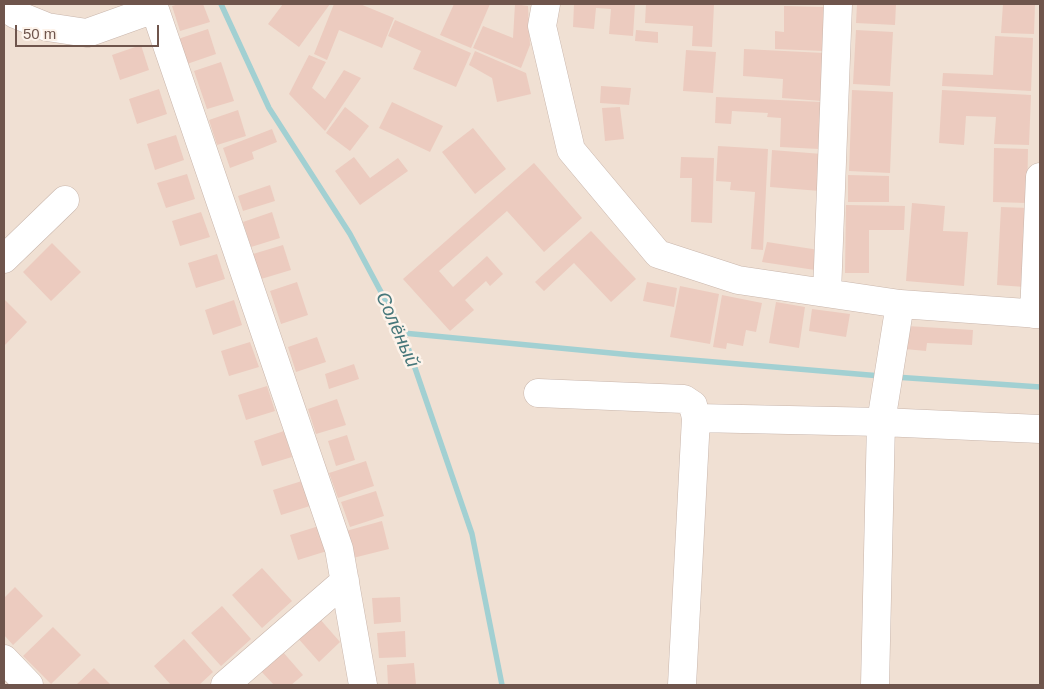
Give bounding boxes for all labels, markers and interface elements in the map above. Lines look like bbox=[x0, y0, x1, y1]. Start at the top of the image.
scale bar bbox=[18, 15, 161, 47]
text: 50 m bbox=[23, 25, 56, 42]
water label: Солёный bbox=[370, 289, 424, 371]

